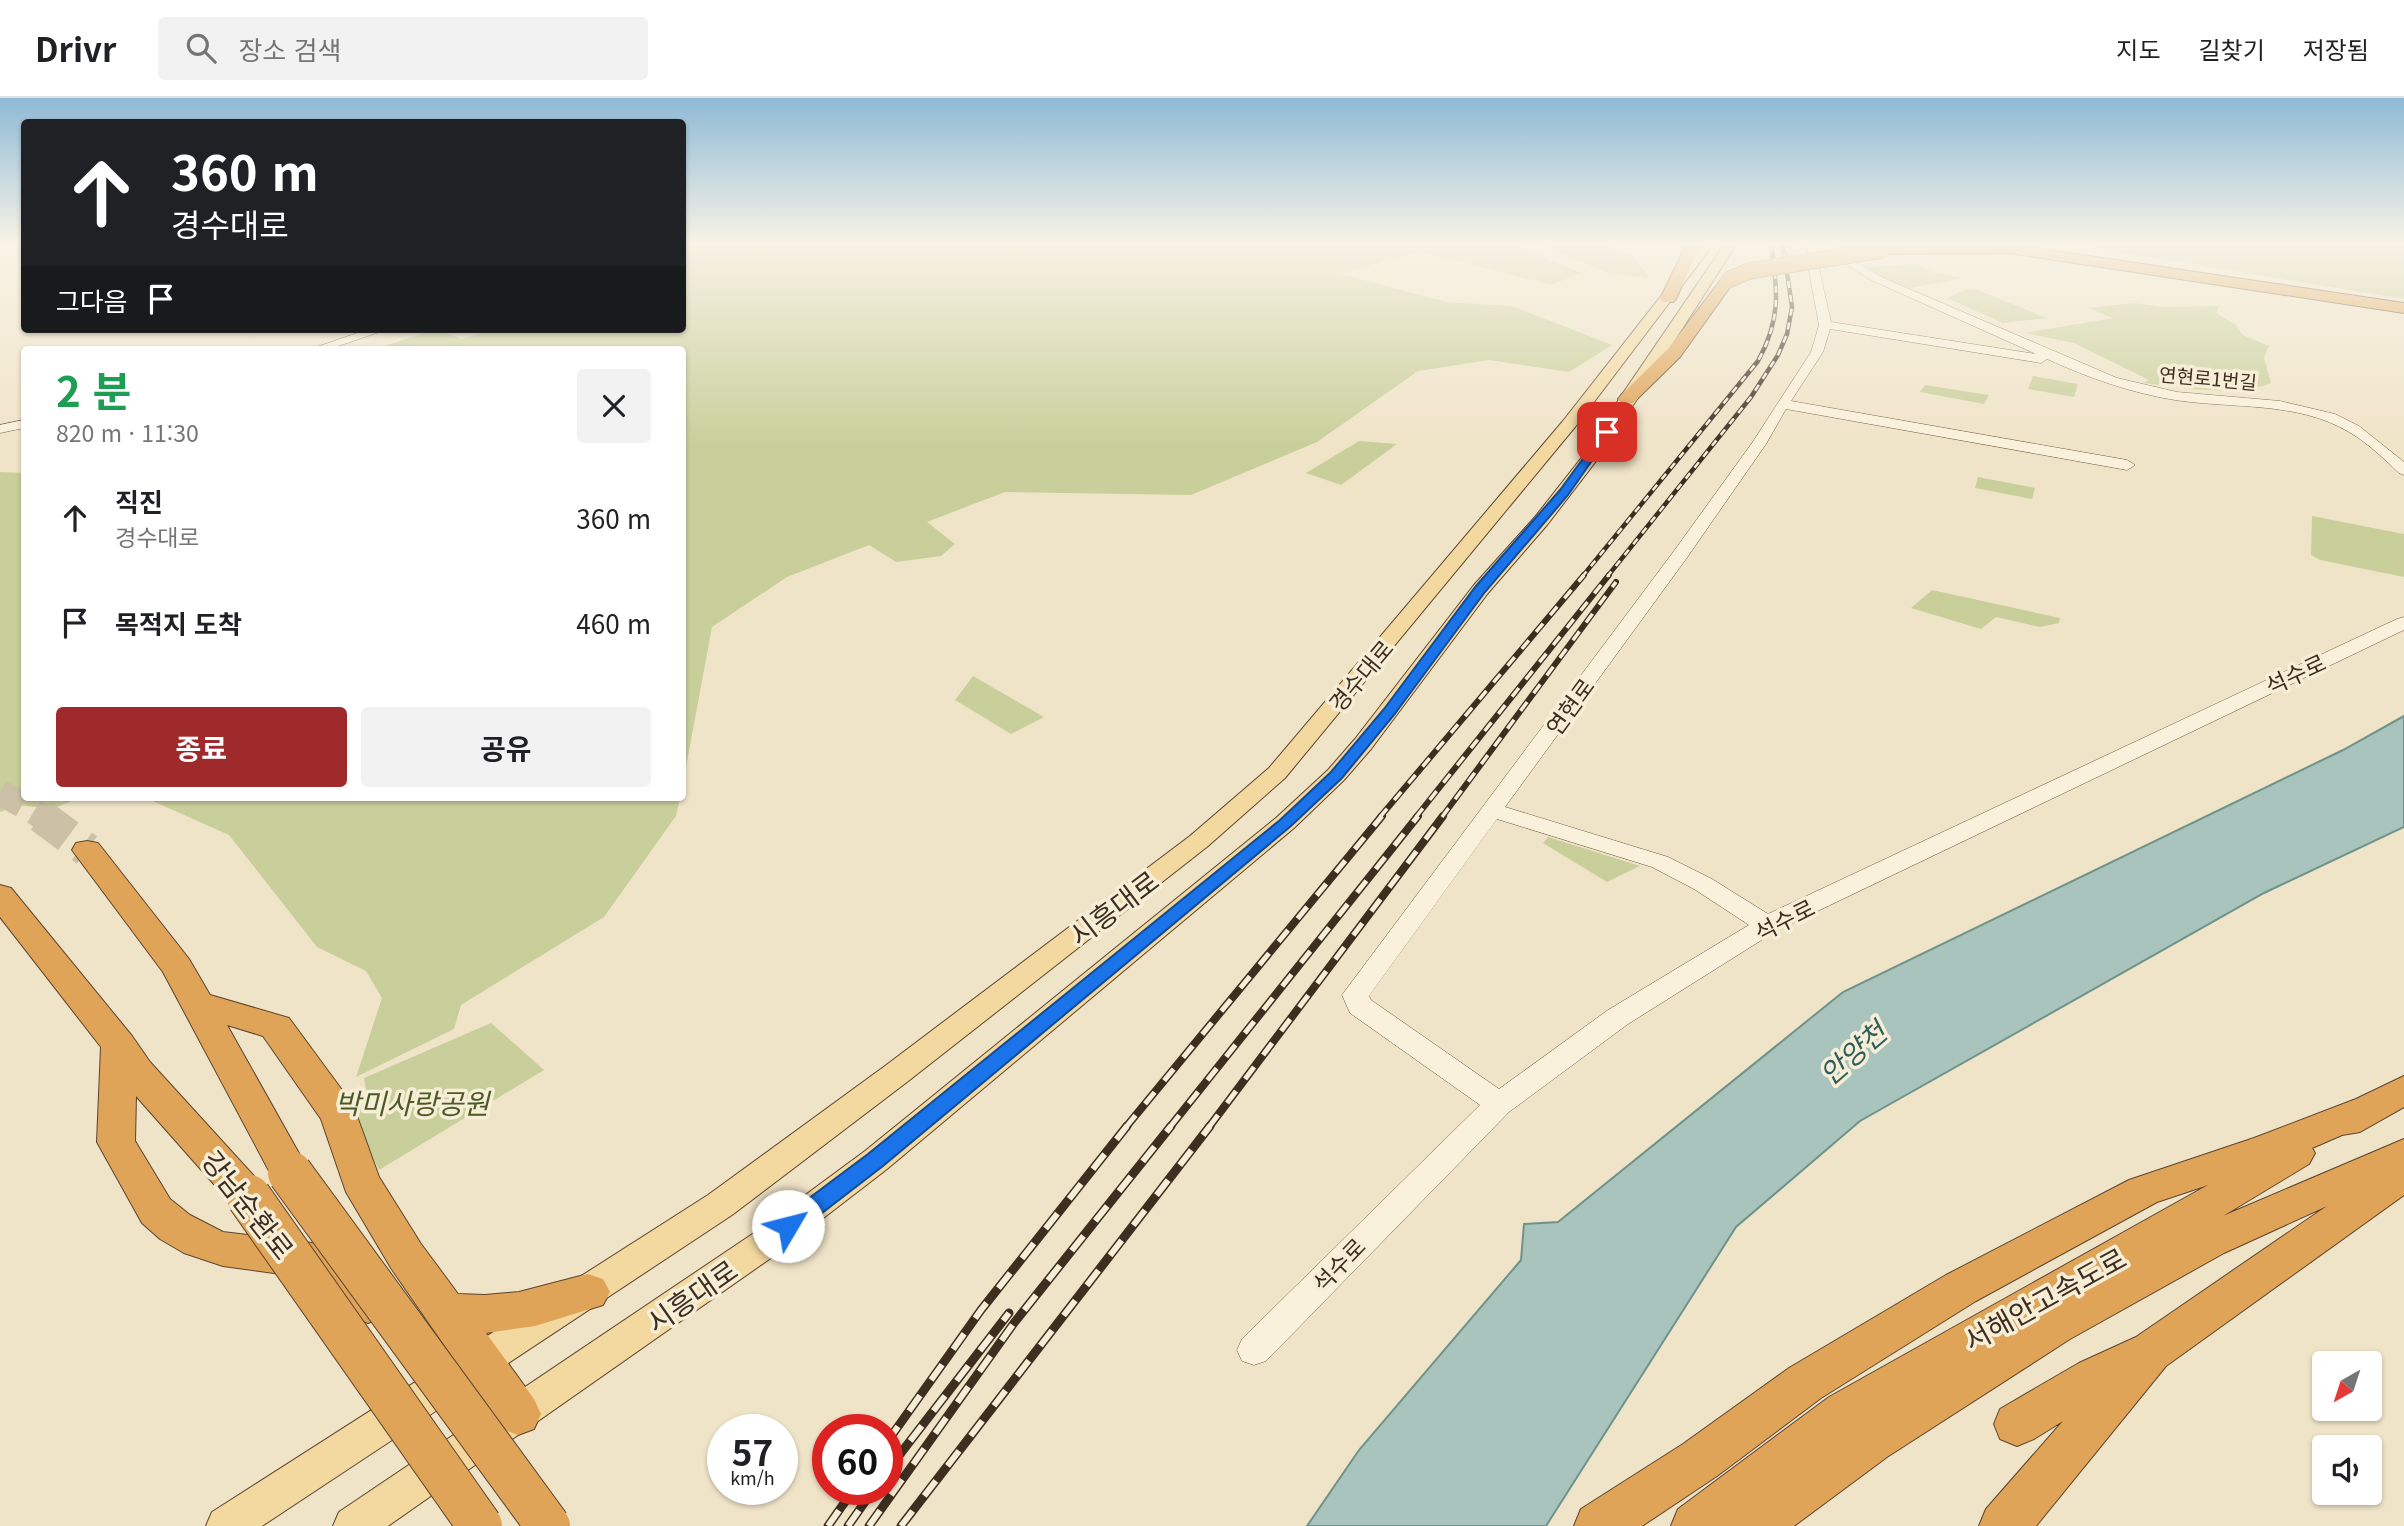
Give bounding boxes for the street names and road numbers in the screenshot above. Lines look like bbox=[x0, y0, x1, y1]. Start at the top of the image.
street label: 연현로1번길 bbox=[2158, 359, 2258, 395]
street label: 경수대로 bbox=[1320, 632, 1400, 718]
street label: 석수로 bbox=[2259, 644, 2331, 702]
street label: 연현로 bbox=[1537, 670, 1601, 742]
street label: 시흥대로 bbox=[1060, 860, 1166, 954]
street label: 석수로 bbox=[1748, 889, 1820, 949]
street label: 강남순환로 bbox=[194, 1141, 304, 1267]
street label: 석수로 bbox=[1304, 1229, 1372, 1299]
street label: 서해안고속도로 bbox=[1955, 1237, 2133, 1359]
street label: 시흥대로 bbox=[637, 1249, 745, 1341]

